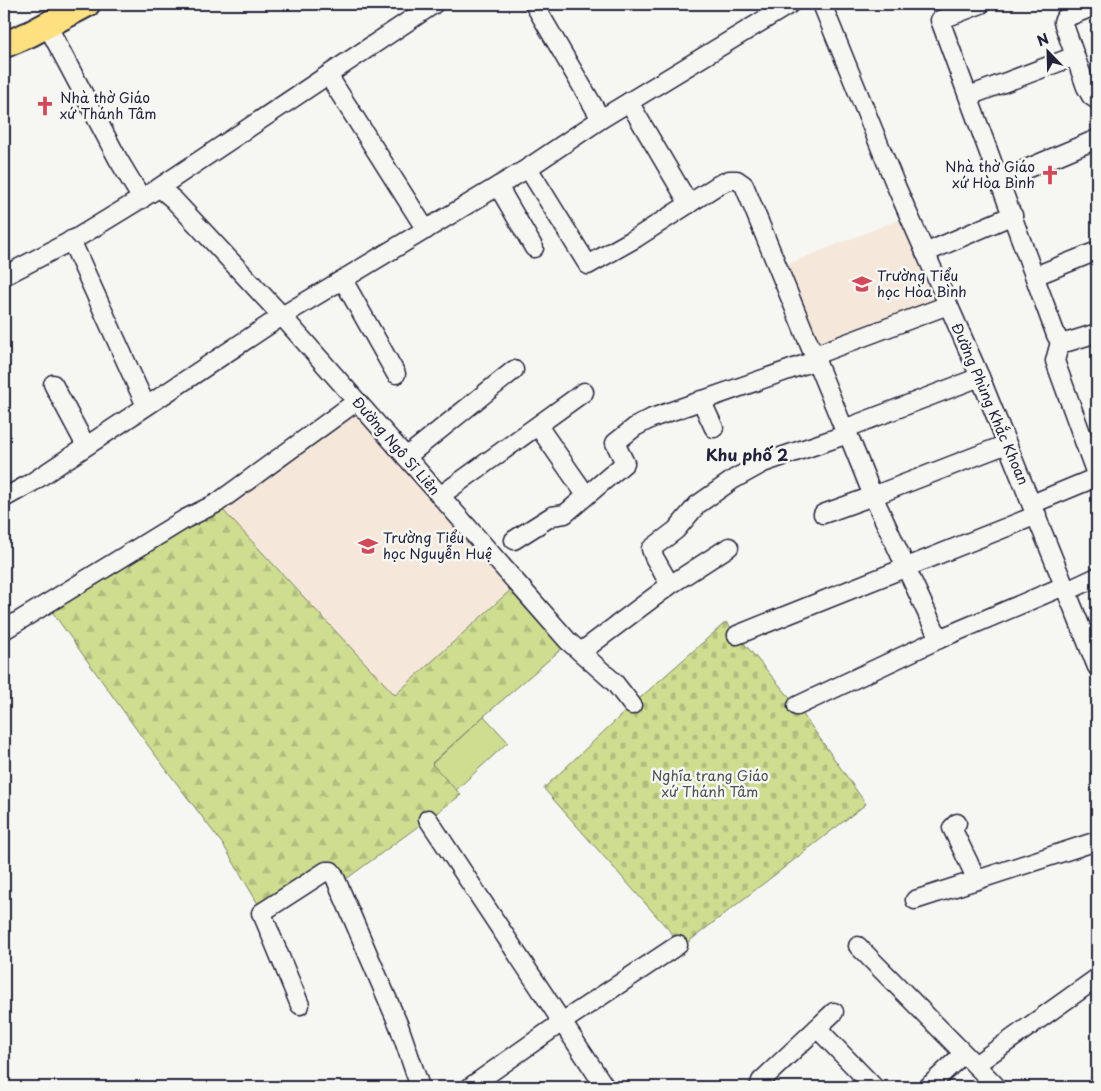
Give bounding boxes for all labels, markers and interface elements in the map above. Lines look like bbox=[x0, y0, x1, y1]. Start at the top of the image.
north arrow bbox=[1024, 28, 1074, 78]
text: N bbox=[1034, 28, 1052, 51]
place label: Nhà thờ Giáo xứ Thánh Tâm bbox=[60, 87, 157, 124]
church icon: Nhà thờ Giáo xứ Thánh Tâm bbox=[34, 95, 56, 117]
place label: Nhà thờ Giáo xứ Hòa Bình bbox=[945, 156, 1035, 193]
church icon: Nhà thờ Giáo xứ Hòa Bình bbox=[1039, 164, 1061, 186]
place label: Trường Tiểu học Hòa Bình bbox=[877, 265, 967, 302]
school or university icon: Trường Tiểu học Hòa Bình bbox=[851, 273, 873, 295]
street label: Đường Phùng Khắc Khoan bbox=[947, 320, 1034, 488]
street label: Đường Ngô Sĩ Liên bbox=[348, 392, 445, 500]
district label: Khu phố 2 bbox=[706, 442, 788, 466]
place label: Trường Tiểu học Nguyễn Huệ bbox=[383, 527, 492, 564]
school or university icon: Trường Tiểu học Nguyễn Huệ bbox=[357, 535, 379, 557]
park label: Nghĩa trang Giáo xứ Thánh Tâm bbox=[651, 765, 769, 802]

